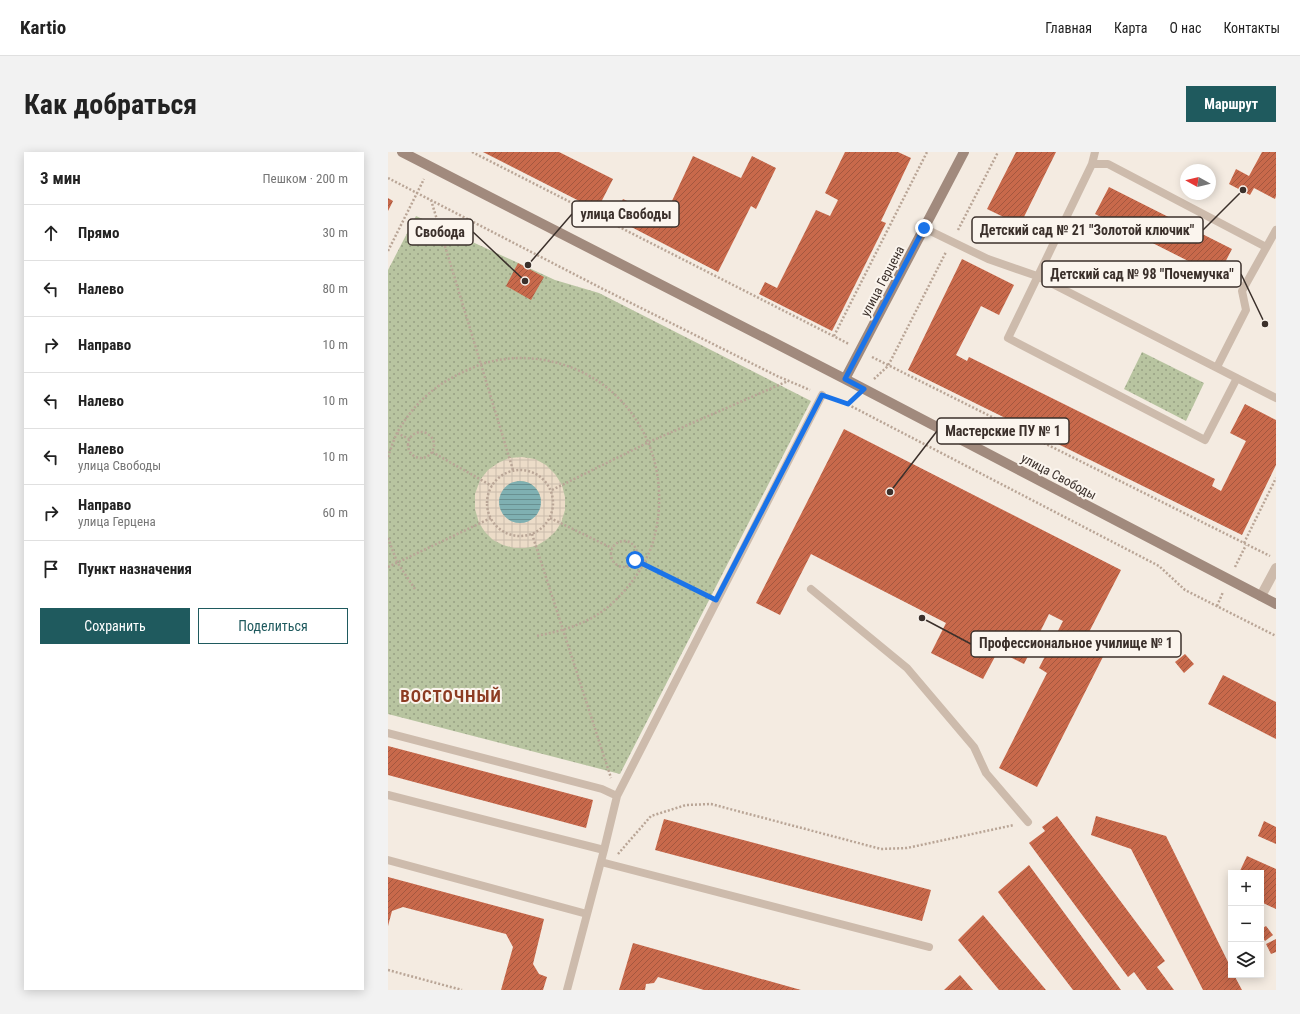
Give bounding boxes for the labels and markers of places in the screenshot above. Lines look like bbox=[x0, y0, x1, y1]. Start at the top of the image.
callout: улица Свободы bbox=[572, 201, 679, 227]
callout: Детский сад № 21 "Золотой ключик" bbox=[972, 217, 1203, 243]
callout: Свобода bbox=[408, 219, 473, 245]
callout: Детский сад № 98 "Почемучка" bbox=[1042, 261, 1241, 287]
callout: Мастерские ПУ № 1 bbox=[937, 418, 1069, 444]
callout: Профессиональное училище № 1 bbox=[971, 631, 1181, 657]

